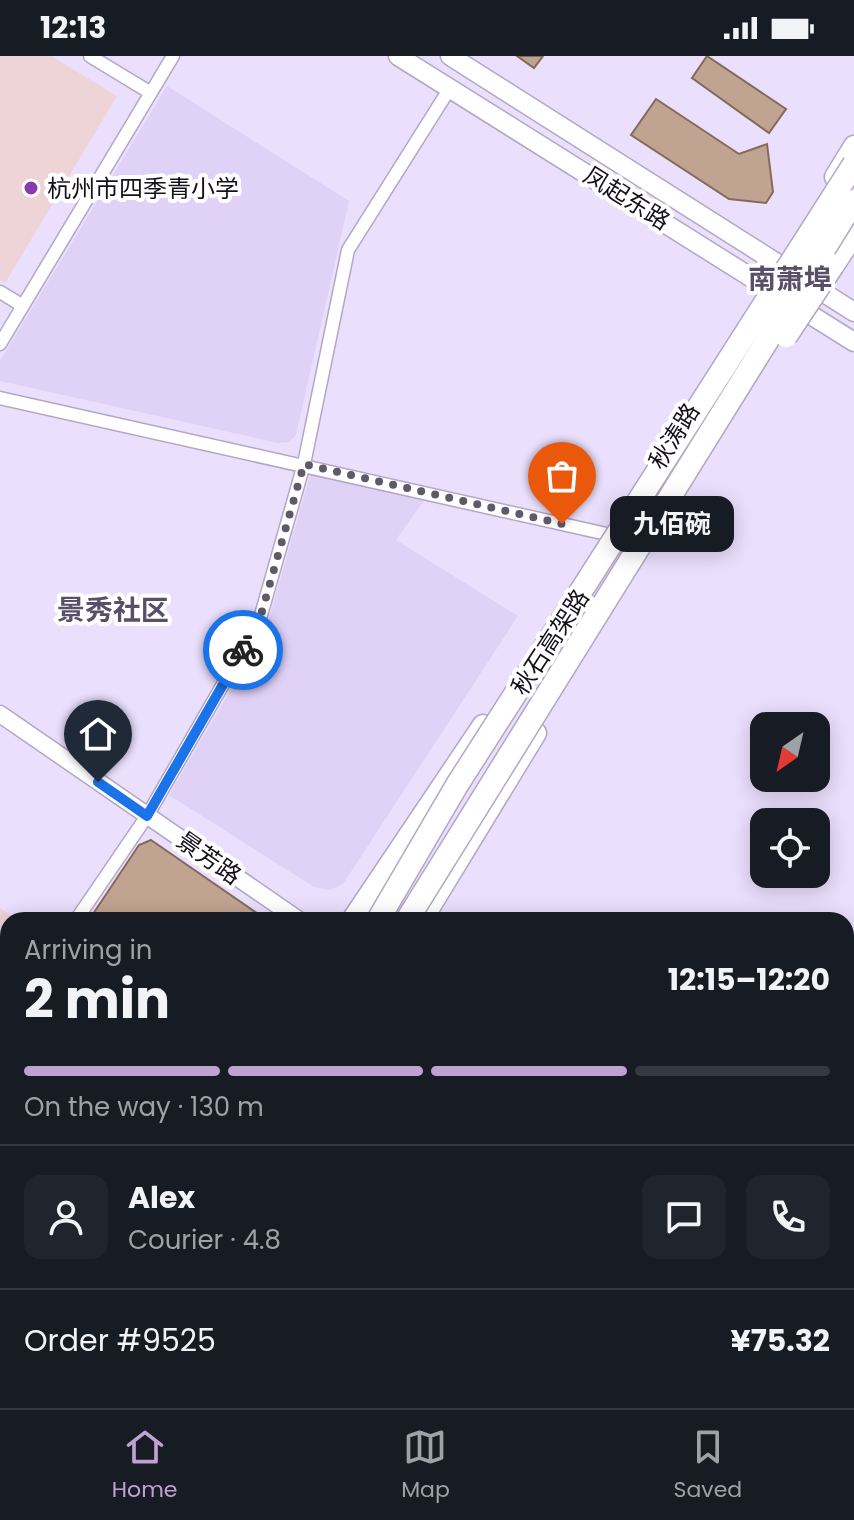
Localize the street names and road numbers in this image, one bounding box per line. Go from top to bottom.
street label: 凤起东路 [578,159,676,237]
street label: 秋涛路 [641,397,707,475]
street label: 秋石高架路 [503,583,597,701]
street label: 景芳路 [170,824,248,892]

